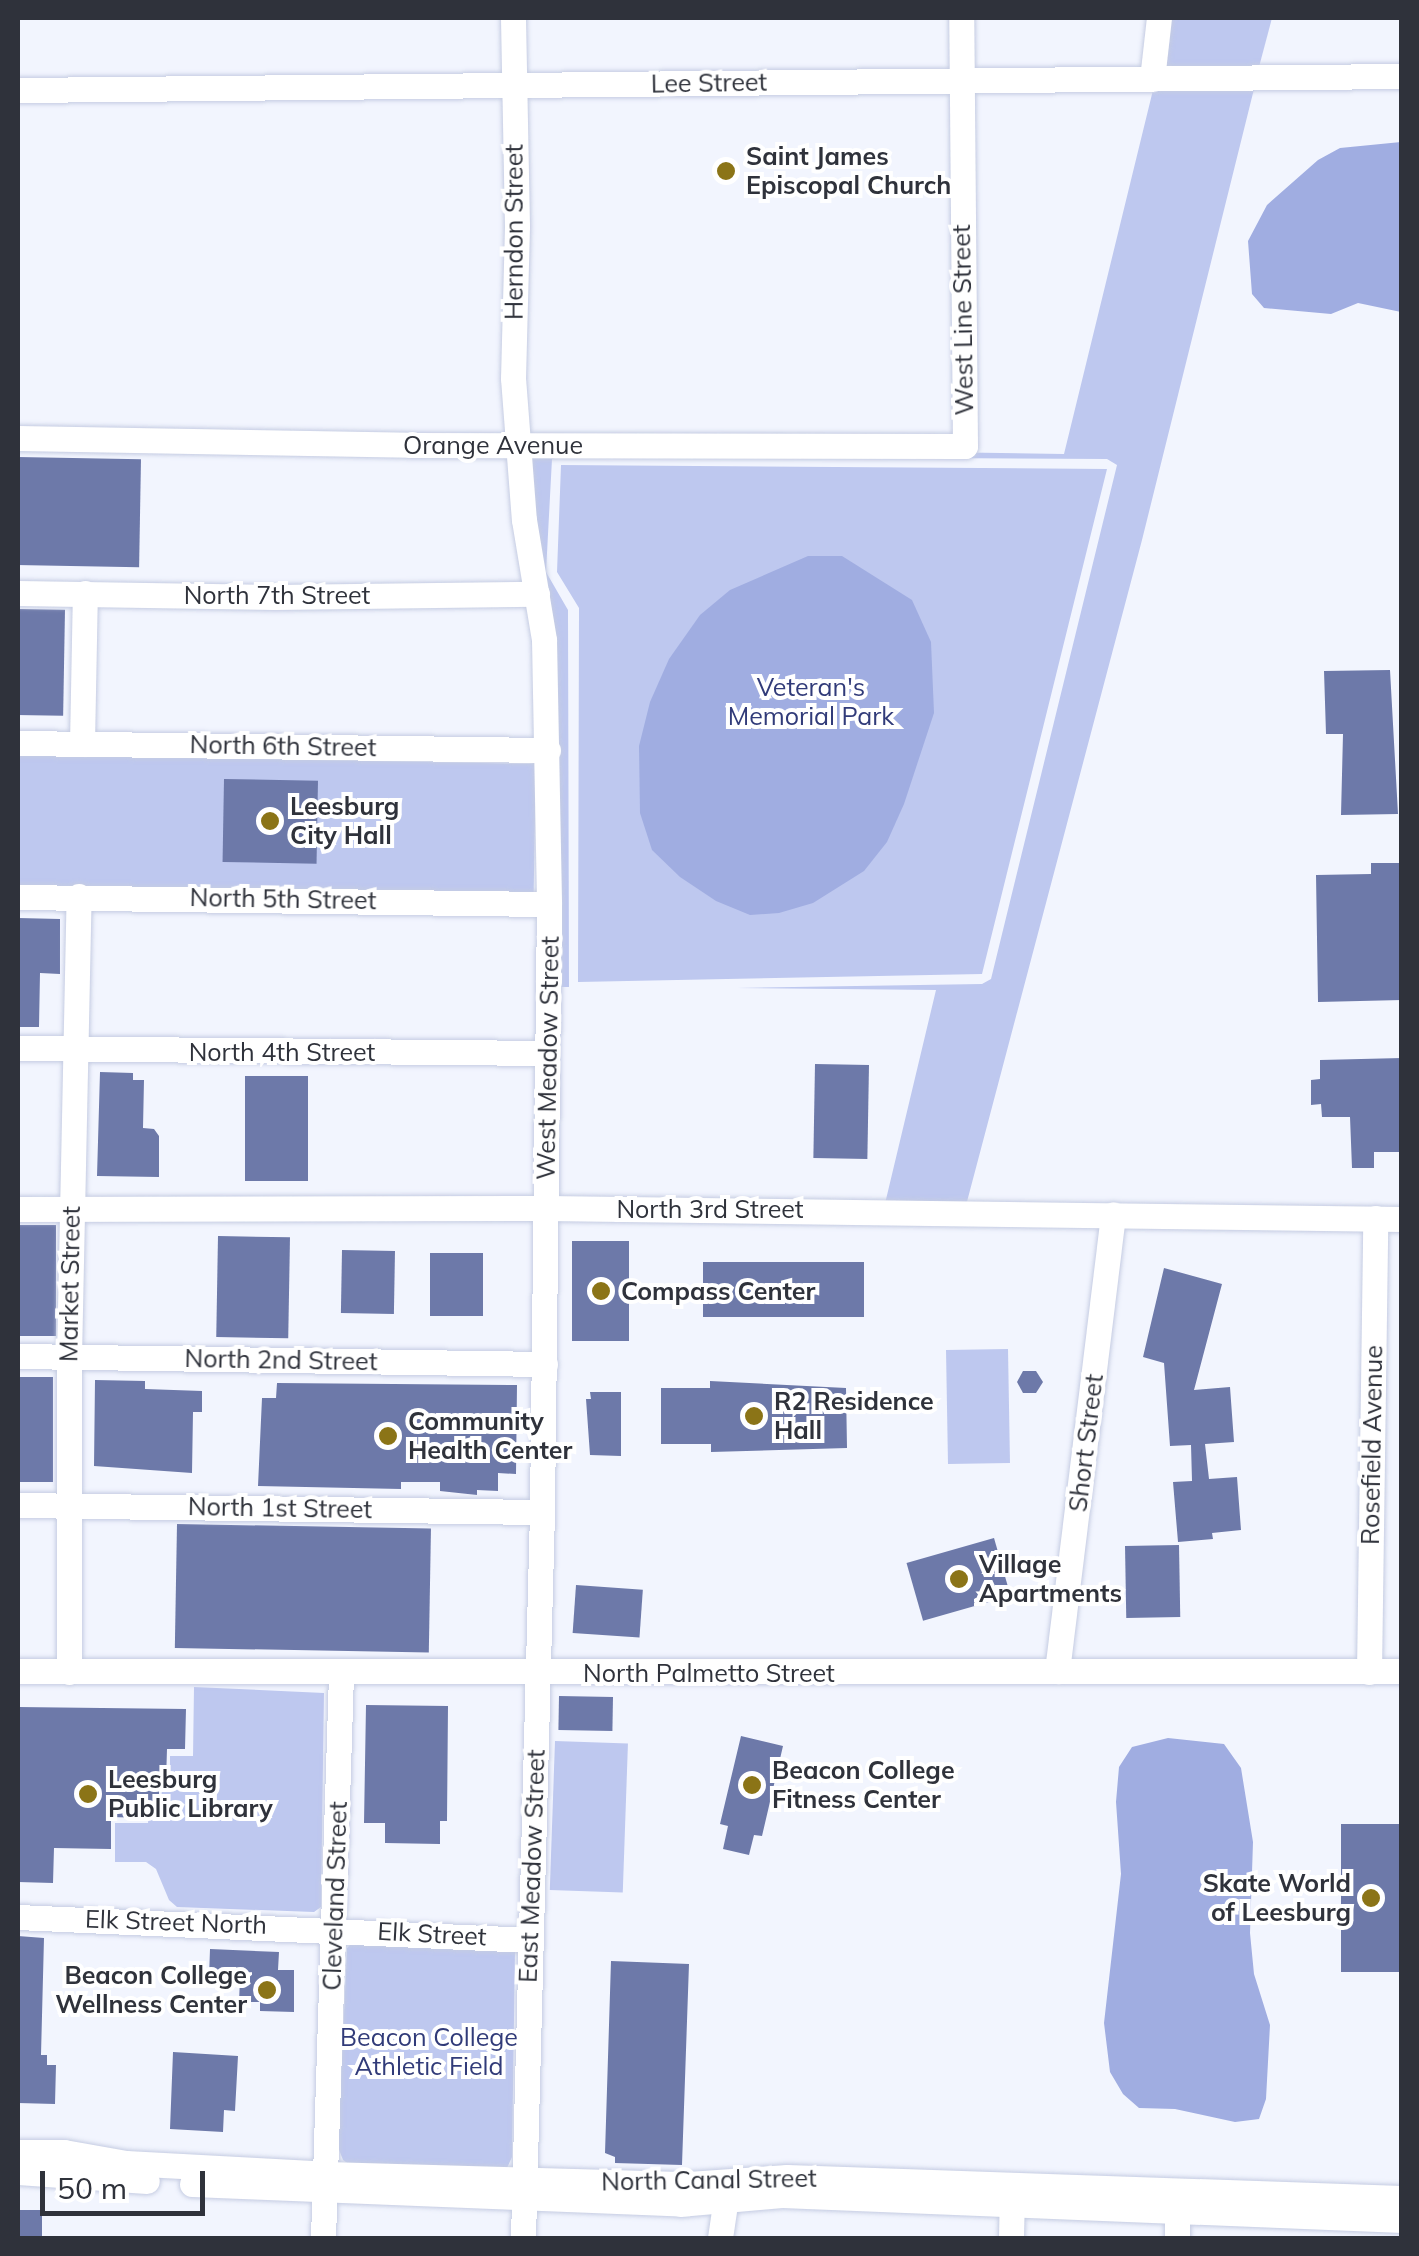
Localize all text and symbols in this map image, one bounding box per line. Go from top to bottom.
street label: Lee Street [651,67,767,99]
place label: Saint James Episcopal Church [746,142,951,201]
street label: Herndon Street [499,144,529,320]
marker: Saint James Episcopal Church [715,160,737,182]
street label: West Line Street [946,224,980,416]
street label: Orange Avenue [403,430,583,460]
street label: North 7th Street [184,580,370,610]
park label: Veteran's Memorial Park [728,673,894,732]
street label: North 6th Street [189,729,377,763]
place label: Leesburg City Hall [290,792,399,851]
marker: Leesburg City Hall [259,810,281,832]
street label: North 5th Street [189,882,377,916]
street label: West Meadow Street [531,936,565,1180]
street label: North 4th Street [189,1037,375,1067]
street label: North 3rd Street [616,1194,804,1224]
street label: Market Street [54,1206,86,1362]
place label: Compass Center [621,1276,815,1306]
marker: Compass Center [590,1280,612,1302]
street label: North 2nd Street [184,1343,378,1377]
street label: Rosefield Avenue [1355,1345,1389,1545]
street label: Short Street [1063,1372,1109,1514]
place label: R2 Residence Hall [774,1387,934,1446]
marker: R2 Residence Hall [743,1405,765,1427]
place label: Community Health Center [408,1407,572,1466]
marker: Community Health Center [377,1425,399,1447]
street label: North 1st Street [188,1491,372,1525]
place label: Village Apartments [979,1550,1122,1609]
marker: Village Apartments [948,1568,970,1590]
street label: North Palmetto Street [583,1658,835,1688]
street label: East Meadow Street [513,1749,551,1983]
place label: Beacon College Fitness Center [772,1756,955,1815]
place label: Leesburg Public Library [108,1765,273,1824]
marker: Beacon College Fitness Center [741,1774,763,1796]
marker: Leesburg Public Library [77,1783,99,1805]
street label: Cleveland Street [317,1801,353,1991]
place label: Skate World of Leesburg [1203,1869,1351,1928]
marker: Skate World of Leesburg [1360,1887,1382,1909]
street label: Elk Street North [85,1904,267,1940]
street label: Elk Street [377,1916,487,1952]
place label: Beacon College Wellness Center [55,1961,247,2020]
marker: Beacon College Wellness Center [256,1979,278,2001]
park label: Beacon College Athletic Field [340,2023,518,2082]
scale bar [45,2151,210,2213]
street label: North Canal Street [601,2163,817,2197]
text: 50 m [57,2169,127,2207]

